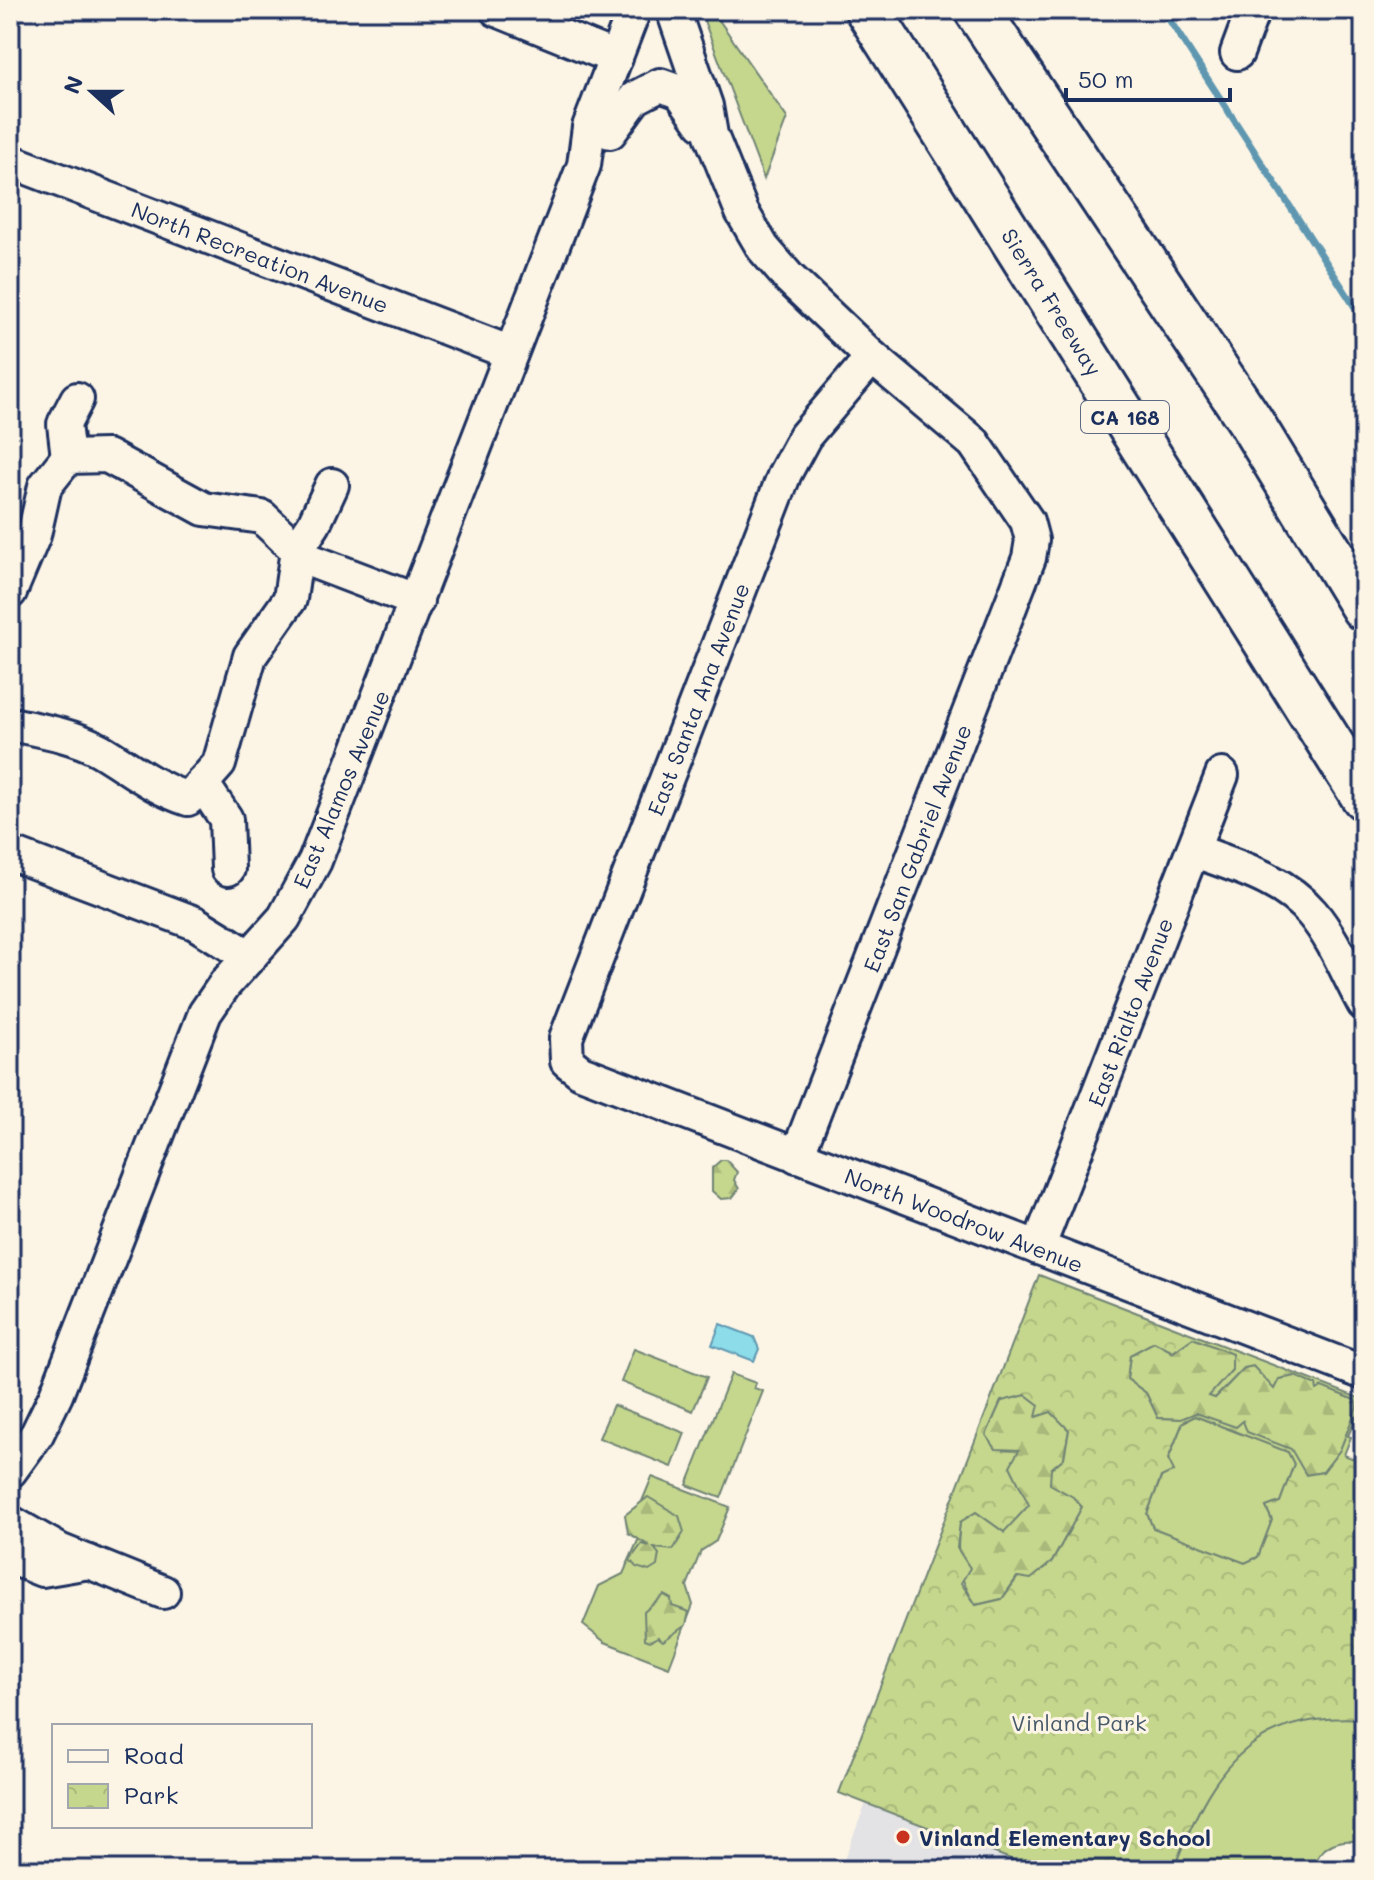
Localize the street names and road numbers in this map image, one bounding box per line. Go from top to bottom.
street label: North Recreation Avenue [127,194,393,320]
street label: Sierra Freeway [995,223,1109,381]
road number: CA 168 [1081,401,1169,433]
street label: East Santa Ana Avenue [640,579,756,819]
street label: East Alamos Avenue [286,685,396,893]
street label: East San Gabriel Avenue [856,720,978,976]
street label: East Rialto Avenue [1081,914,1179,1110]
street label: North Woodrow Avenue [841,1161,1087,1279]

